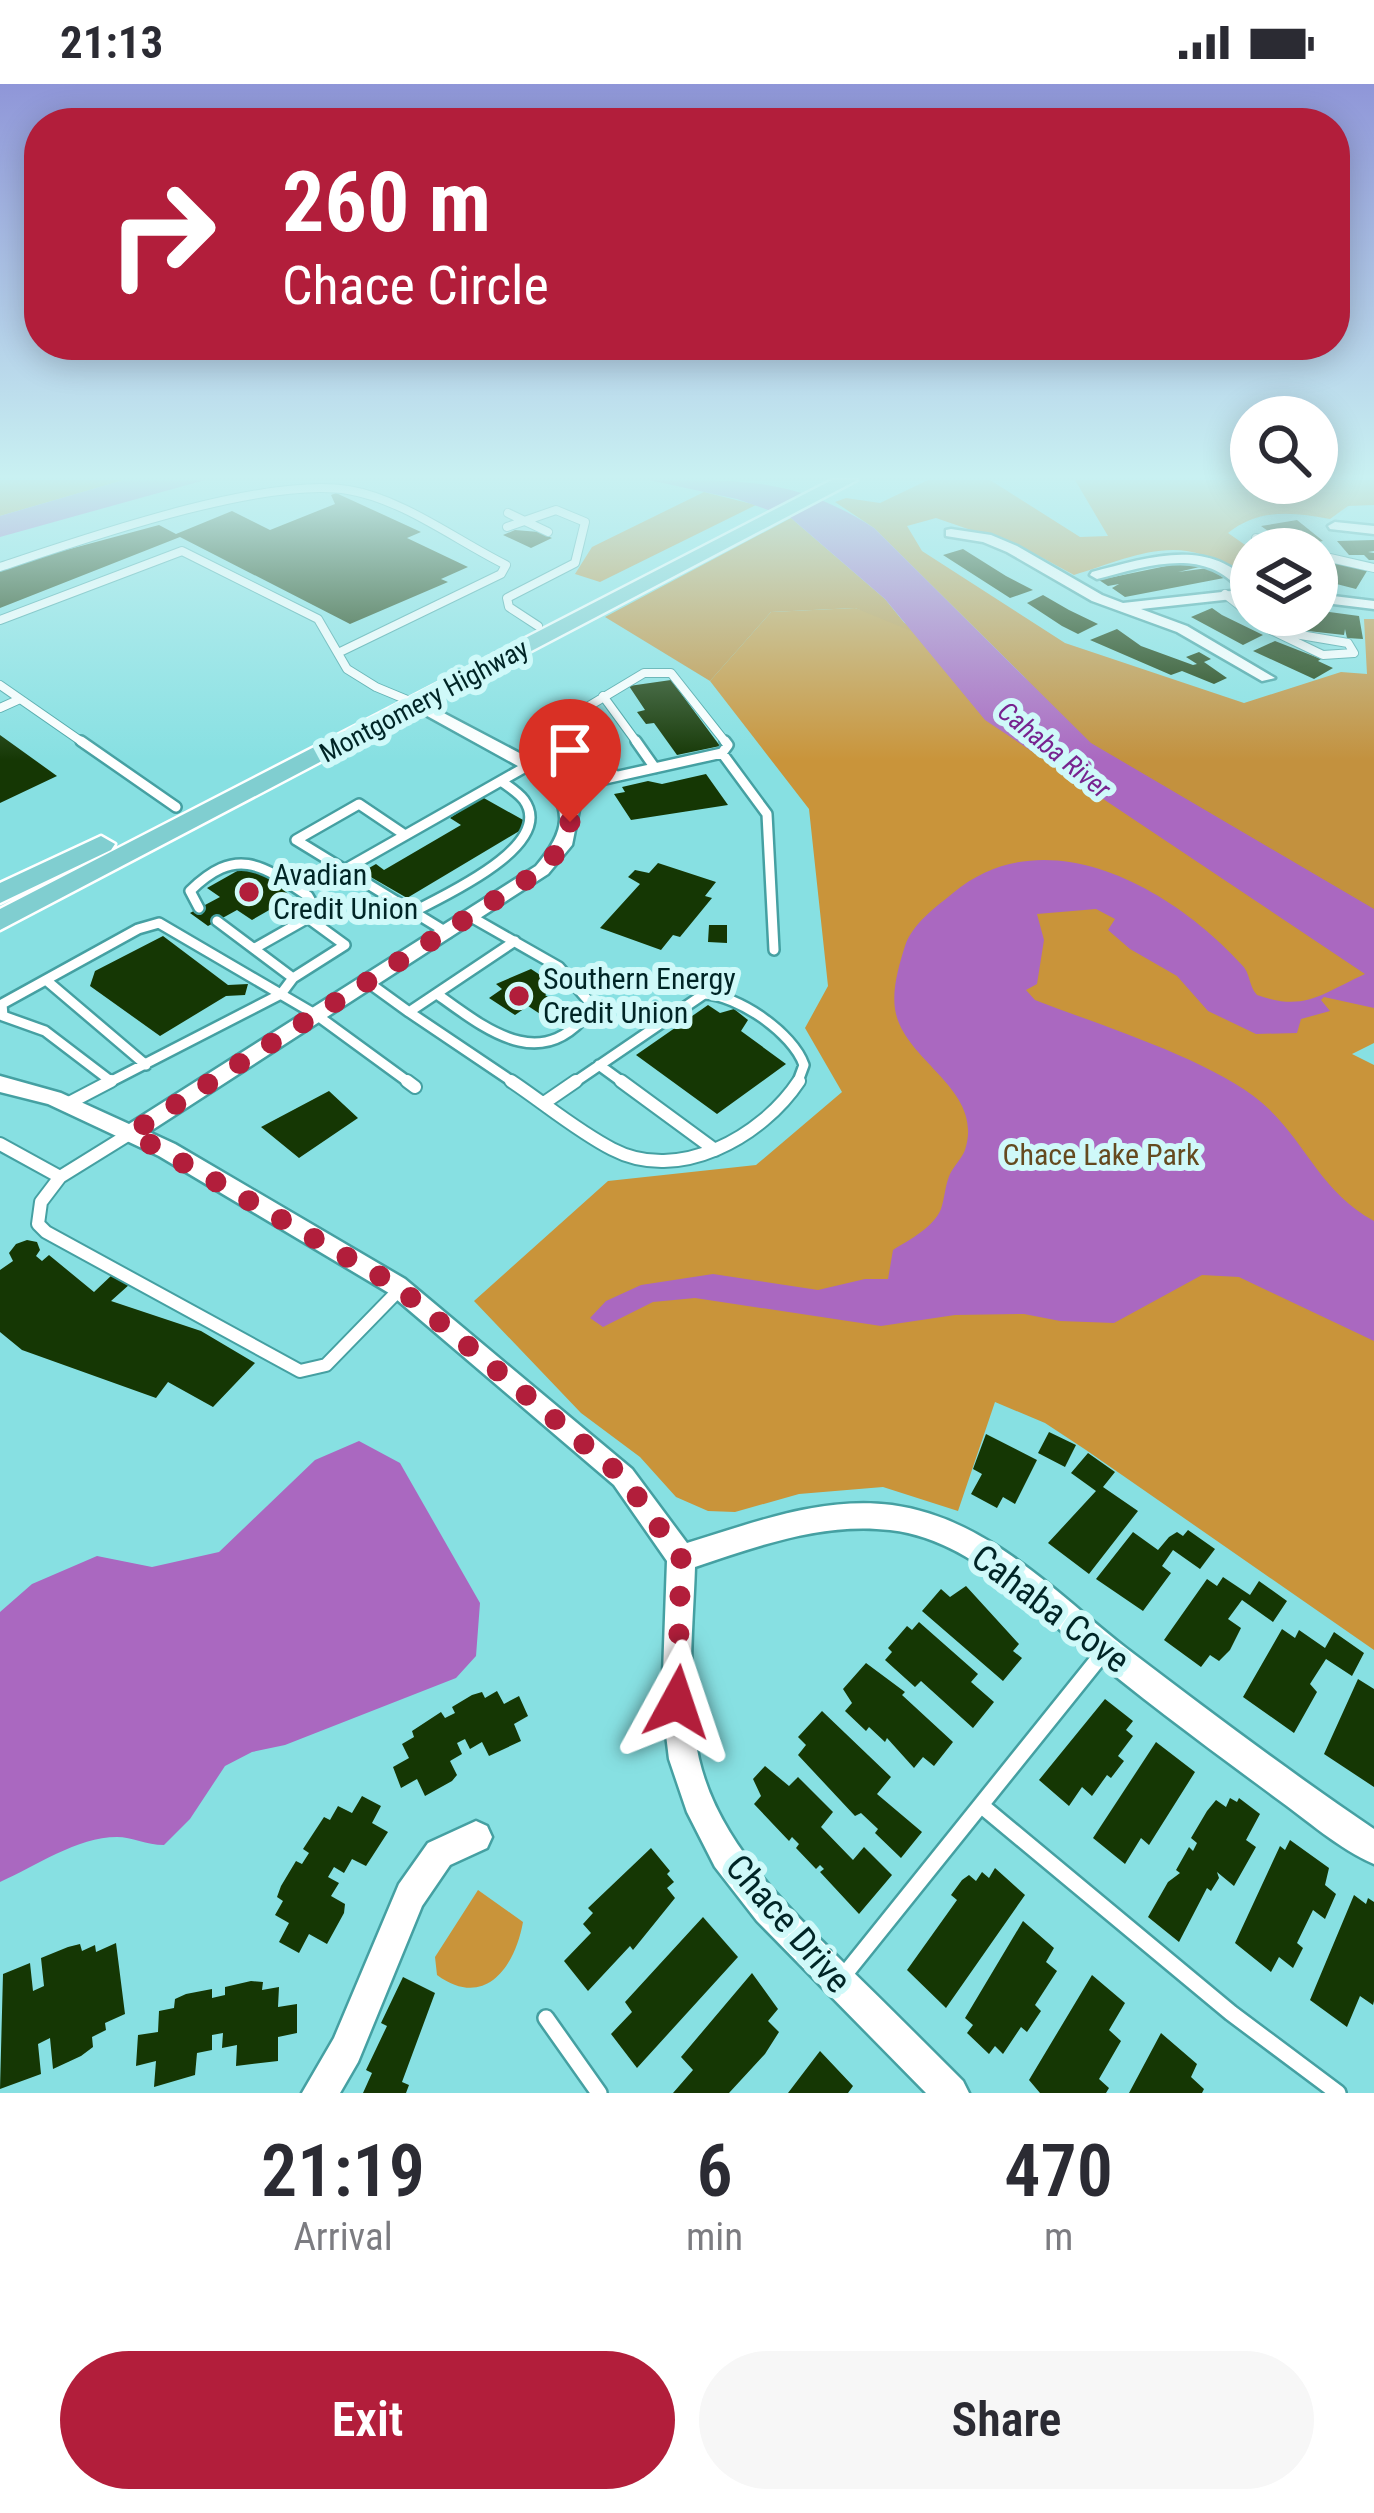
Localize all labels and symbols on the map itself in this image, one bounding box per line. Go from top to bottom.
street label: Montgomery Highway [314,633,534,769]
water label: Cahaba River [991,695,1117,806]
pin [519,699,621,822]
place label: Avadian Credit Union [273,857,418,926]
marker: Avadian Credit Union [236,879,262,905]
place label: Southern Energy Credit Union [543,961,736,1030]
marker: Southern Energy Credit Union [506,983,532,1009]
park label: Chace Lake Park [1003,1137,1200,1172]
street label: Cahaba Cove [964,1536,1137,1681]
position arrow [614,1639,740,1765]
street label: Chace Drive [717,1846,859,2001]

